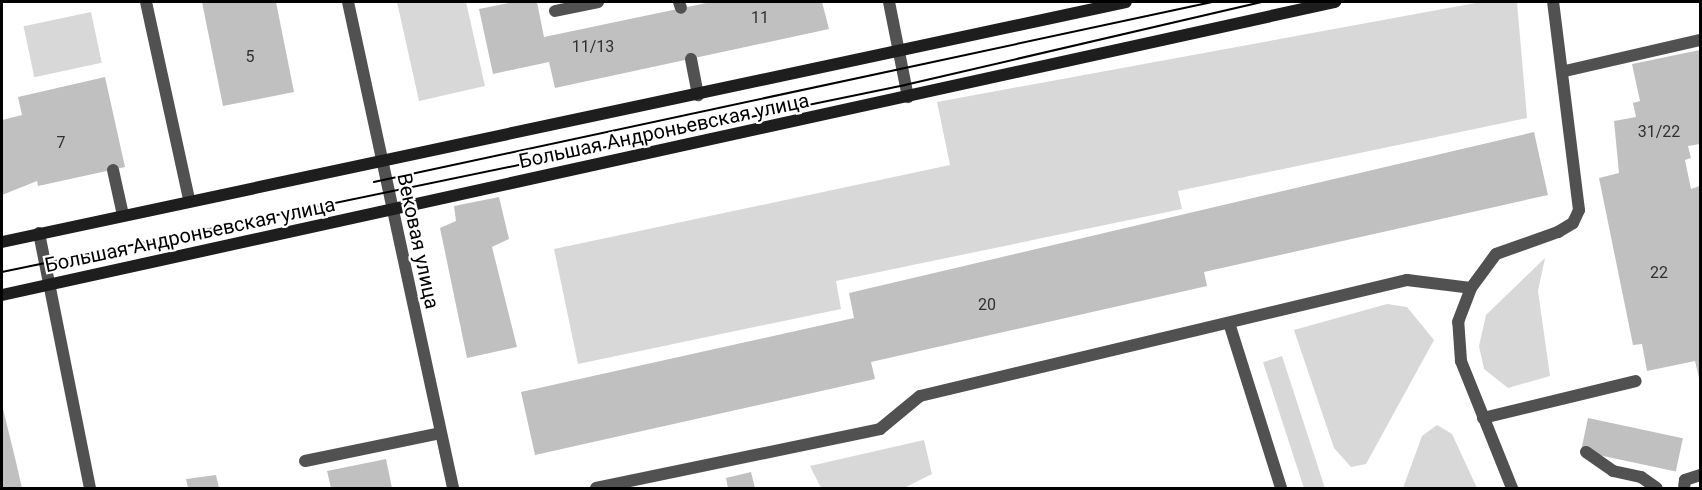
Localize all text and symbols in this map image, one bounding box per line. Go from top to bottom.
house number: 11 [751,8,769,28]
house number: 11/13 [572,37,614,57]
house number: 5 [246,47,254,67]
street label: Большая Андроньевская улица [517,88,811,174]
house number: 31/22 [1638,122,1680,142]
house number: 7 [57,133,65,153]
street label: Вековая улица [392,171,444,311]
street label: Большая Андроньевская улица [43,192,337,278]
house number: 22 [1650,263,1668,283]
house number: 20 [978,295,996,315]

